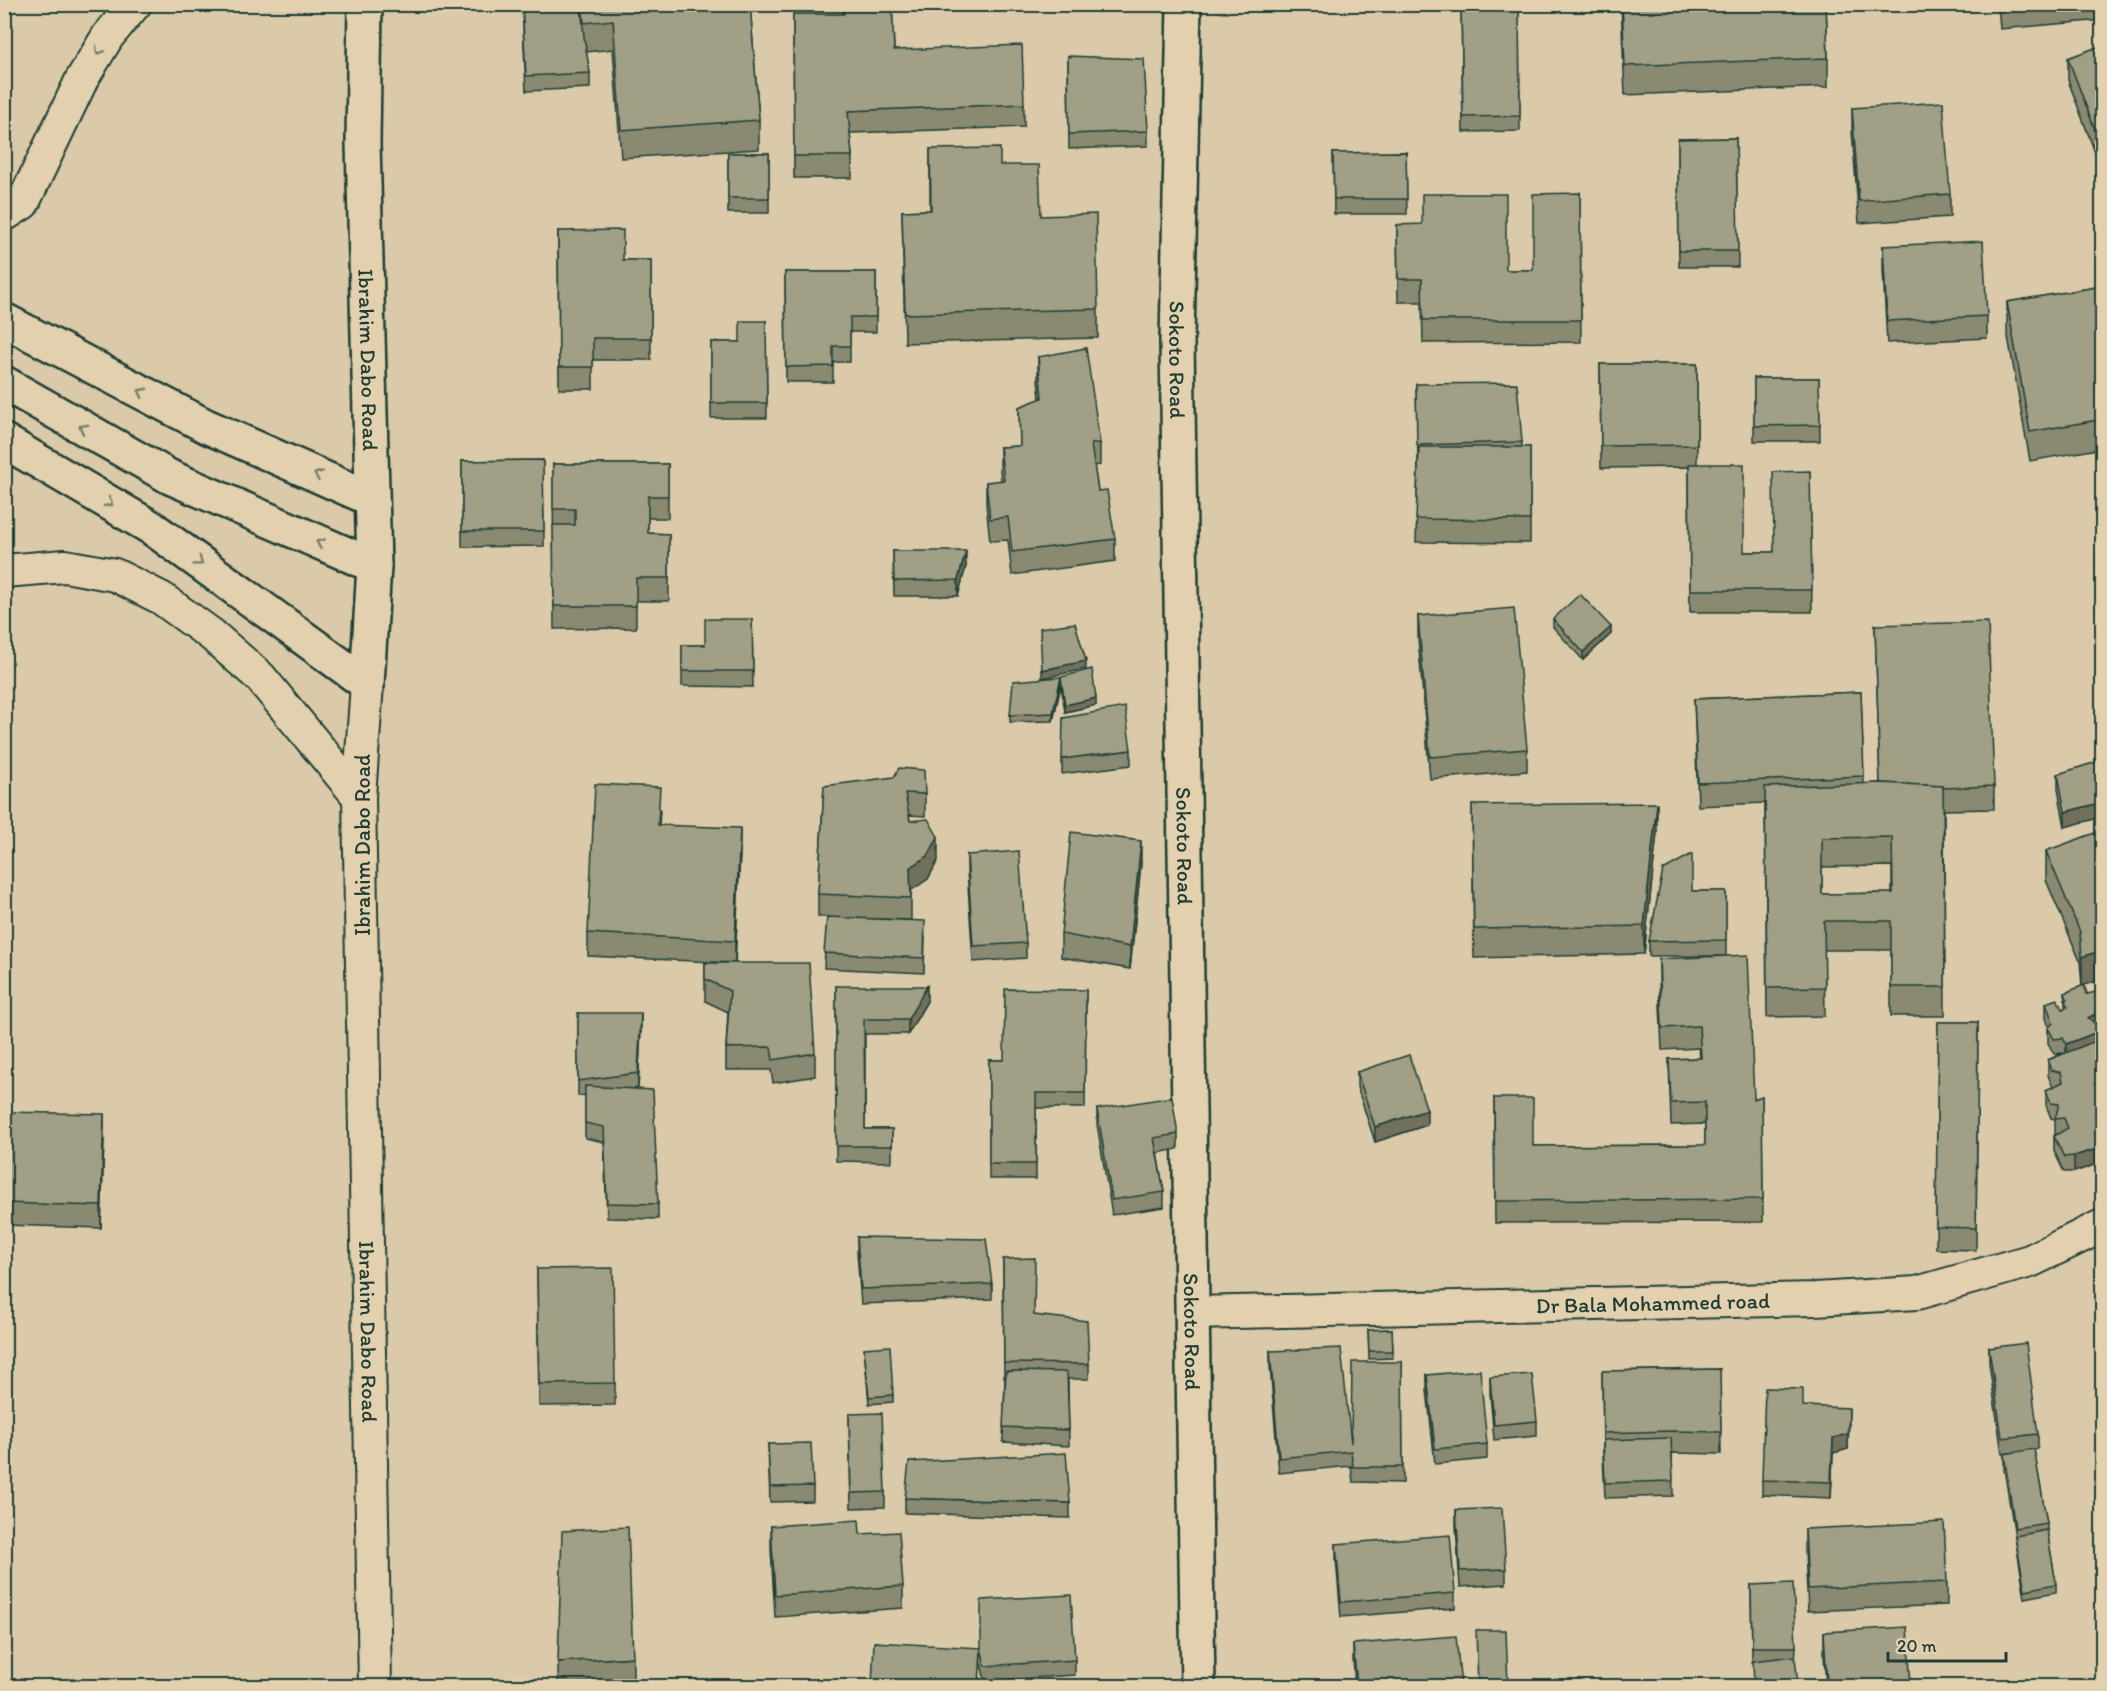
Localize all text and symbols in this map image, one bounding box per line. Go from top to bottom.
one-way arrow [95,45,106,55]
street label: Ibrahim Dabo Road [353,269,385,451]
street label: Sokoto Road [1163,301,1192,419]
one-way arrow [137,388,148,399]
one-way arrow [79,424,89,435]
one-way arrow [313,471,324,483]
one-way arrow [103,495,113,507]
one-way arrow [316,538,327,550]
one-way arrow [193,555,204,566]
street label: Ibrahim Dabo Road [349,754,376,936]
street label: Sokoto Road [1170,787,1199,905]
street label: Ibrahim Dabo Road [353,1240,384,1423]
street label: Sokoto Road [1178,1273,1207,1391]
street label: Dr Bala Mohammed road [1536,1287,1770,1319]
scale bar [1888,1625,2006,1663]
text: 20 m [1897,1635,1937,1657]

